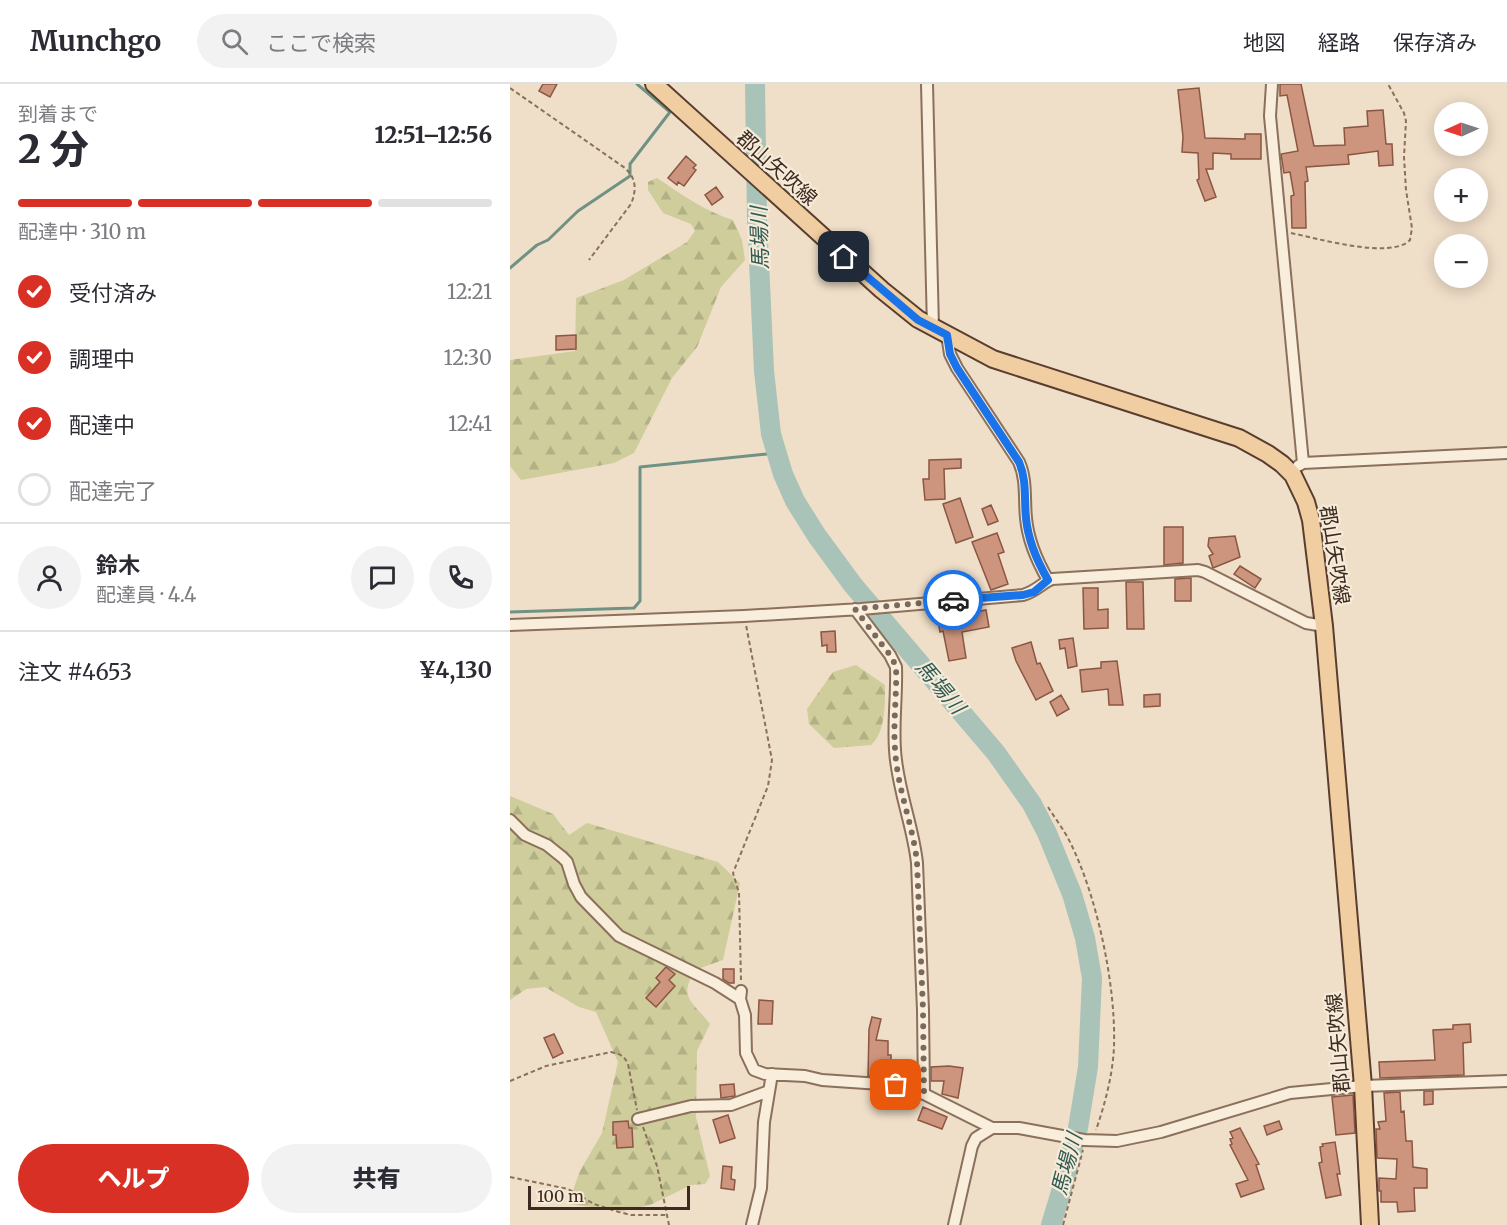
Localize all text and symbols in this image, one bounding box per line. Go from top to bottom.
search box [197,14,617,68]
text: Munchgo [30,23,161,59]
icon: search [218,25,251,58]
text: ここで検索 [266,29,376,57]
text: 地図 [1243,29,1285,56]
text: 経路 [1318,29,1360,56]
text: 保存済み [1393,29,1477,56]
text: 到着まで [18,101,98,126]
north arrow [1434,102,1488,156]
map controls [1434,102,1488,288]
text: 12:51–12:56 [374,121,492,149]
text: 2 分 [18,125,89,174]
street label: 郡山矢吹線 [732,125,823,210]
button: + [1434,168,1488,222]
water label: 馬場川 [745,204,774,270]
text: 配達中 · 310 m [18,219,146,244]
pin [818,231,869,282]
button: − [1434,234,1488,288]
icon: home [827,240,860,273]
icon: check [18,275,51,308]
text: 受付済み [69,279,157,307]
text: 12:21 [447,279,492,304]
icon: check [18,341,51,374]
text: 調理中 [69,345,135,373]
text: 12:30 [443,345,492,370]
icon: check [18,407,51,440]
text: 配達中 [69,411,135,439]
text: 12:41 [448,411,492,436]
text: 配達完了 [69,477,157,505]
street label: 郡山矢吹線 [1315,504,1356,606]
button: person [18,546,81,609]
button: chat [351,546,414,609]
button: phone [429,546,492,609]
text: 鈴木 [96,551,140,579]
courier [923,570,983,630]
text: 配達員 · 4.4 [96,582,196,607]
icon: car [937,584,970,617]
water label: 馬場川 [910,654,972,721]
text: ¥4,130 [419,656,492,684]
text: 注文 #4653 [18,658,132,686]
street label: 郡山矢吹線 [1321,992,1354,1094]
pin [870,1059,921,1110]
icon: bag [879,1068,912,1101]
water label: 馬場川 [1045,1128,1088,1198]
button: ヘルプ [18,1144,249,1213]
button: 共有 [261,1144,492,1213]
scale bar [528,1183,690,1210]
text: 100 m [537,1186,584,1206]

